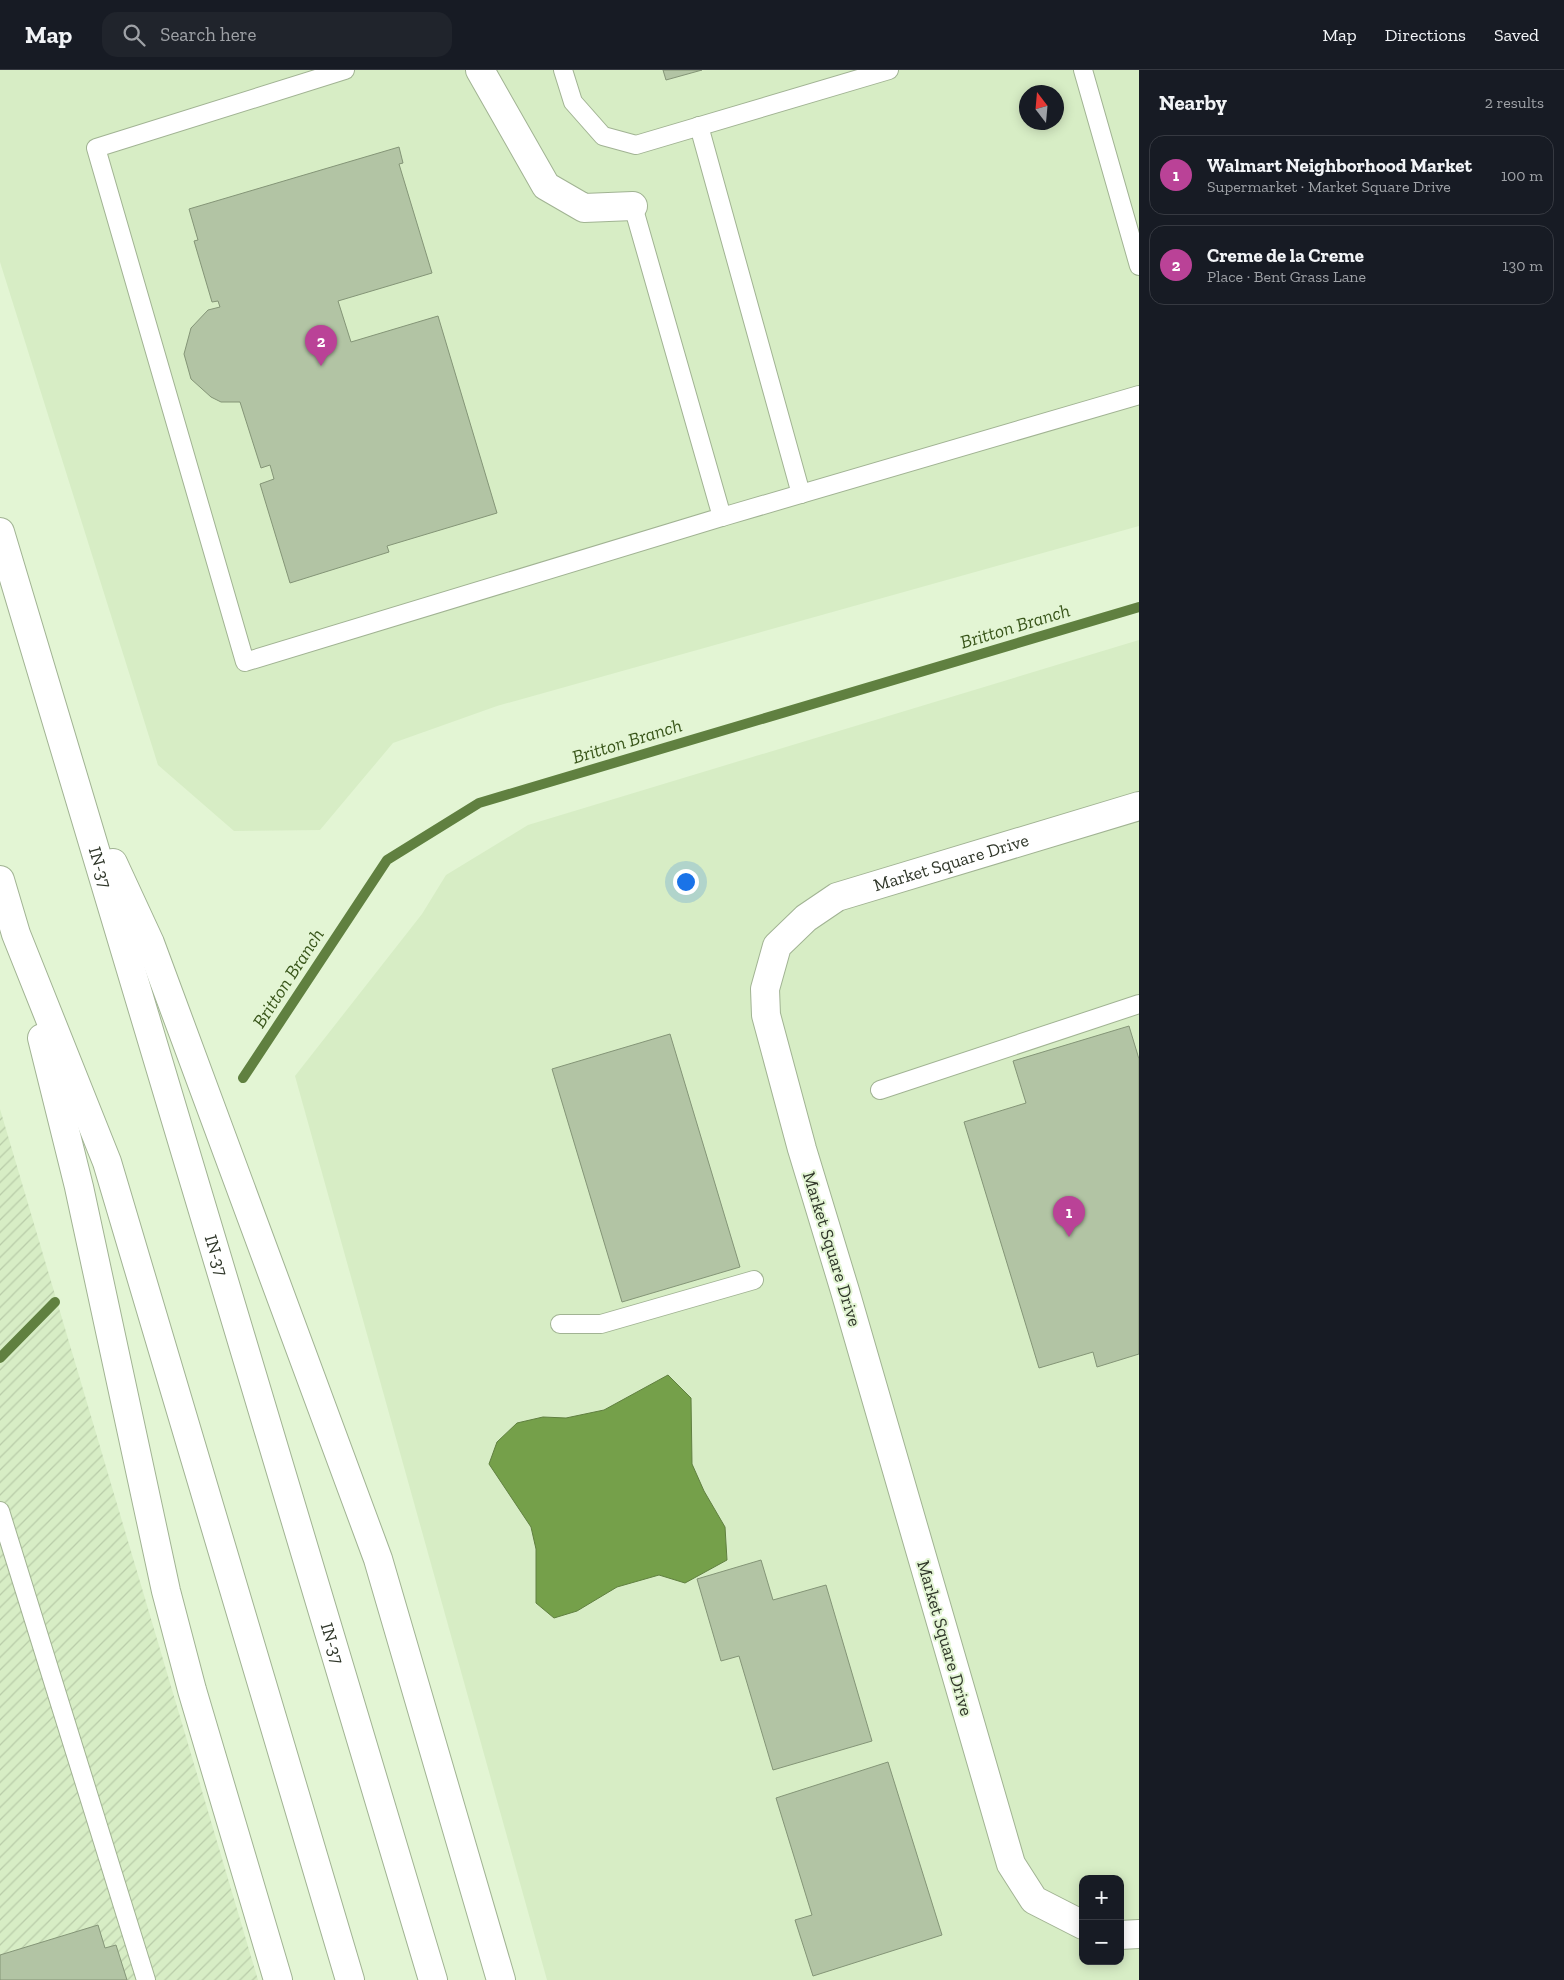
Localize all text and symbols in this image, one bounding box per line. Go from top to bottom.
search box [102,12,452,57]
text: Map [25,20,72,49]
icon: search [120,21,148,49]
text: Search here [160,23,257,46]
text: Map [1322,24,1357,46]
text: Directions [1385,24,1466,46]
text: Saved [1494,24,1539,46]
north arrow [1019,85,1064,130]
text: Nearby [1159,90,1227,115]
text: 2 results [1485,93,1544,112]
text: Walmart Neighborhood Market [1207,154,1472,177]
text: 1 [1173,166,1179,185]
text: 100 m [1501,166,1543,185]
text: Supermarket · Market Square Drive [1207,177,1451,196]
text: Creme de la Creme [1207,244,1364,267]
text: 2 [1172,256,1180,275]
text: 130 m [1502,256,1543,275]
text: Place · Bent Grass Lane [1207,267,1366,286]
pin: 2 [305,325,337,366]
water label: Britton Branch [957,598,1073,654]
water label: Britton Branch [569,713,685,769]
street label: Market Square Drive [871,829,1031,896]
street label: IN-37 [84,844,117,891]
your location [673,869,699,895]
water label: Britton Branch [247,924,329,1032]
street label: Market Square Drive [798,1169,866,1329]
pin: 1 [1053,1196,1085,1237]
street label: IN-37 [200,1232,233,1279]
street label: Market Square Drive [912,1558,978,1718]
street label: IN-37 [316,1620,349,1667]
map controls [1079,1875,1124,1965]
button: + [1079,1875,1124,1920]
button: − [1079,1920,1124,1965]

